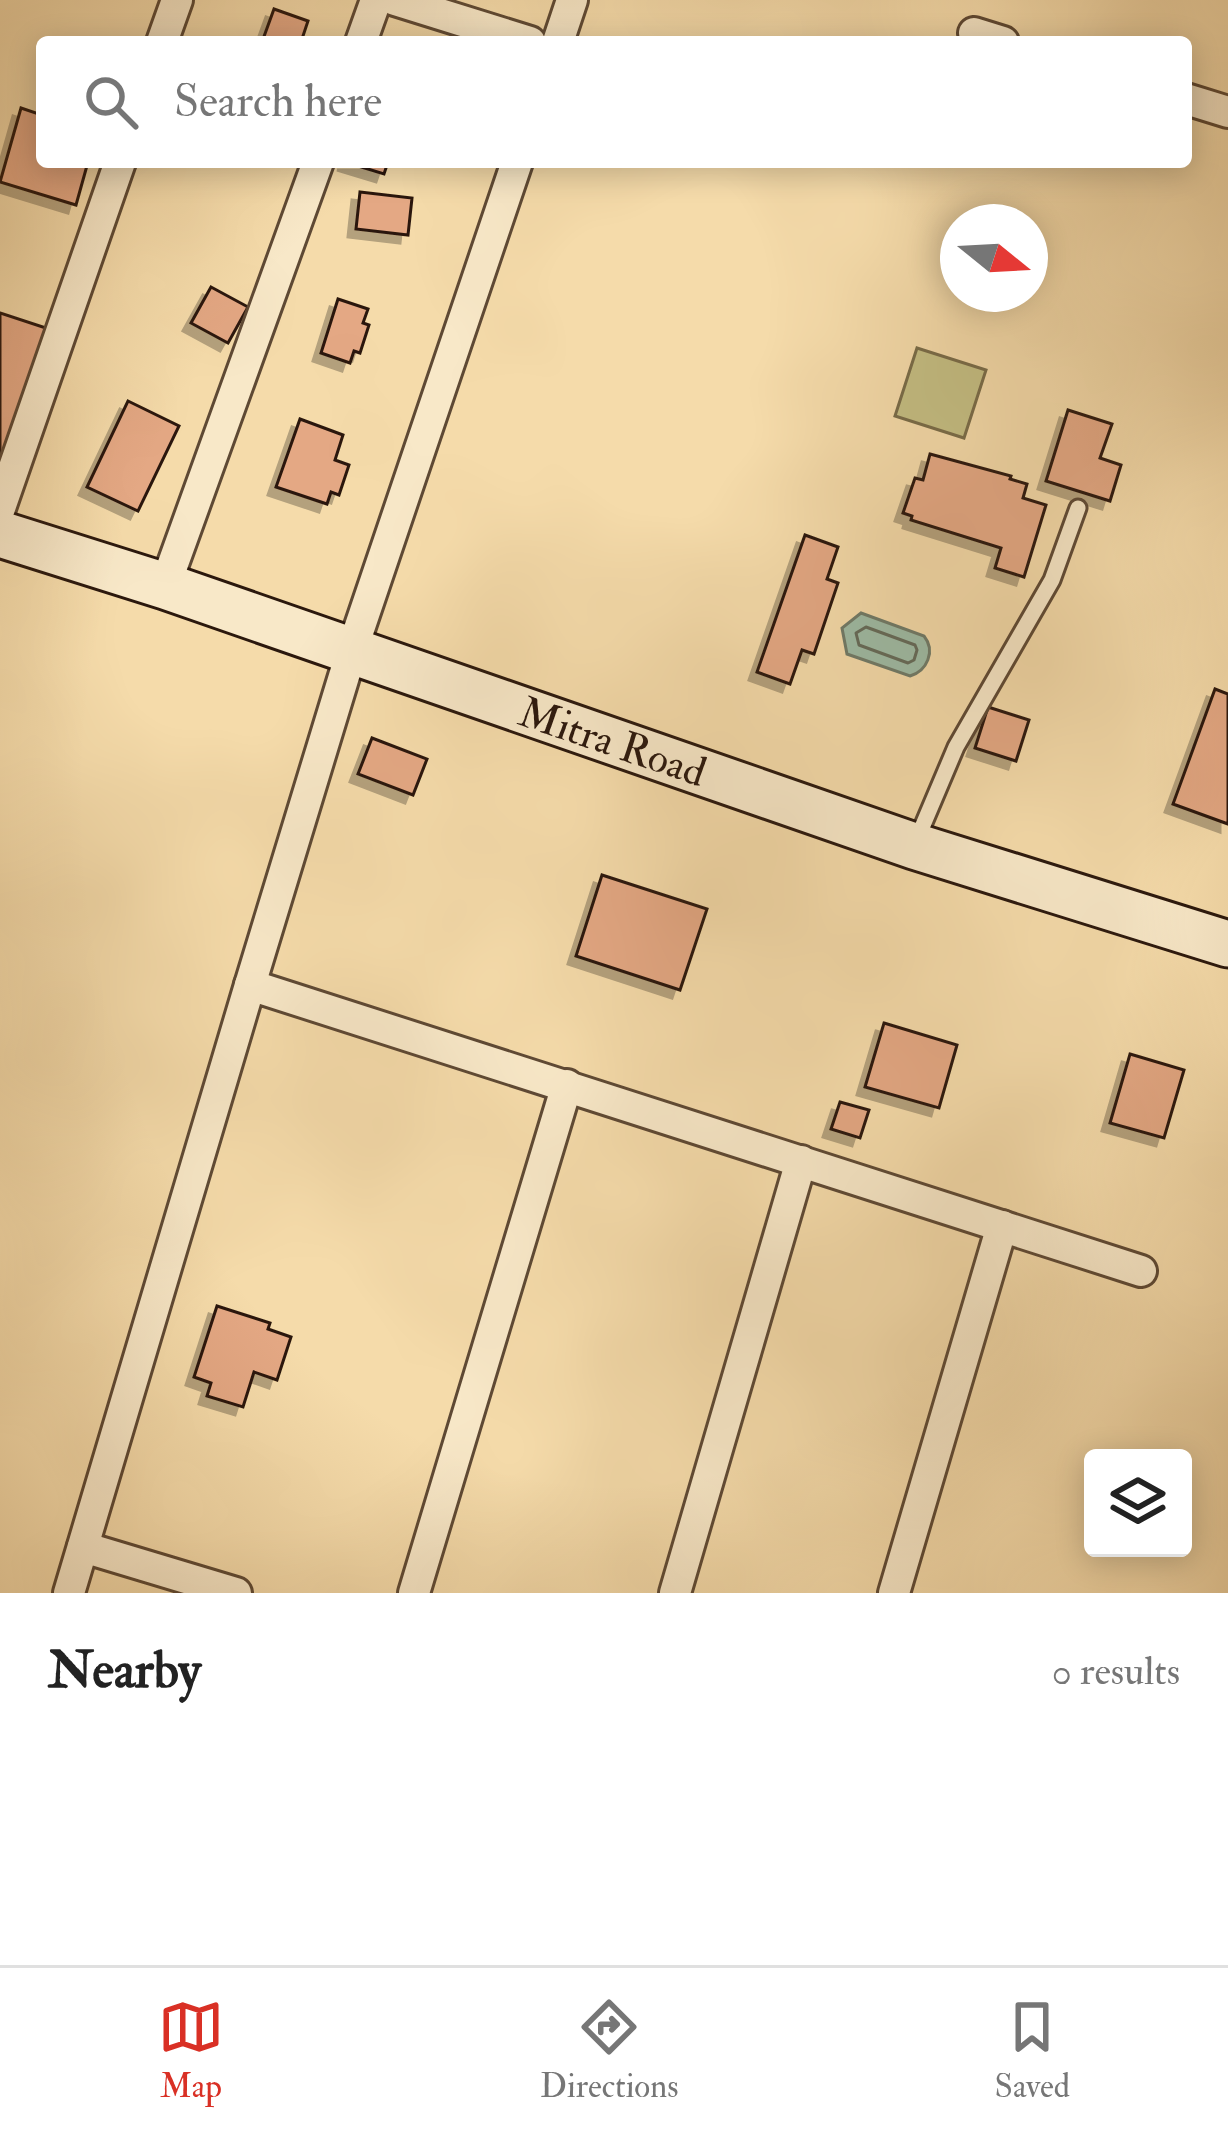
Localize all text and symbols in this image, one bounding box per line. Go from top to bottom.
search box [36,36,1192,168]
icon: search [78,69,144,135]
text: Search here [174,74,382,130]
north arrow [940,204,1048,312]
street label: Mitra Road [512,687,713,799]
map controls [1084,1449,1192,1557]
button: layers [1084,1449,1192,1557]
text: Nearby [48,1639,201,1703]
text: 0 results [1052,1647,1180,1696]
tab: Map [158,1994,224,2107]
tab: Directions [540,1994,679,2107]
tab: Saved [995,1994,1070,2107]

